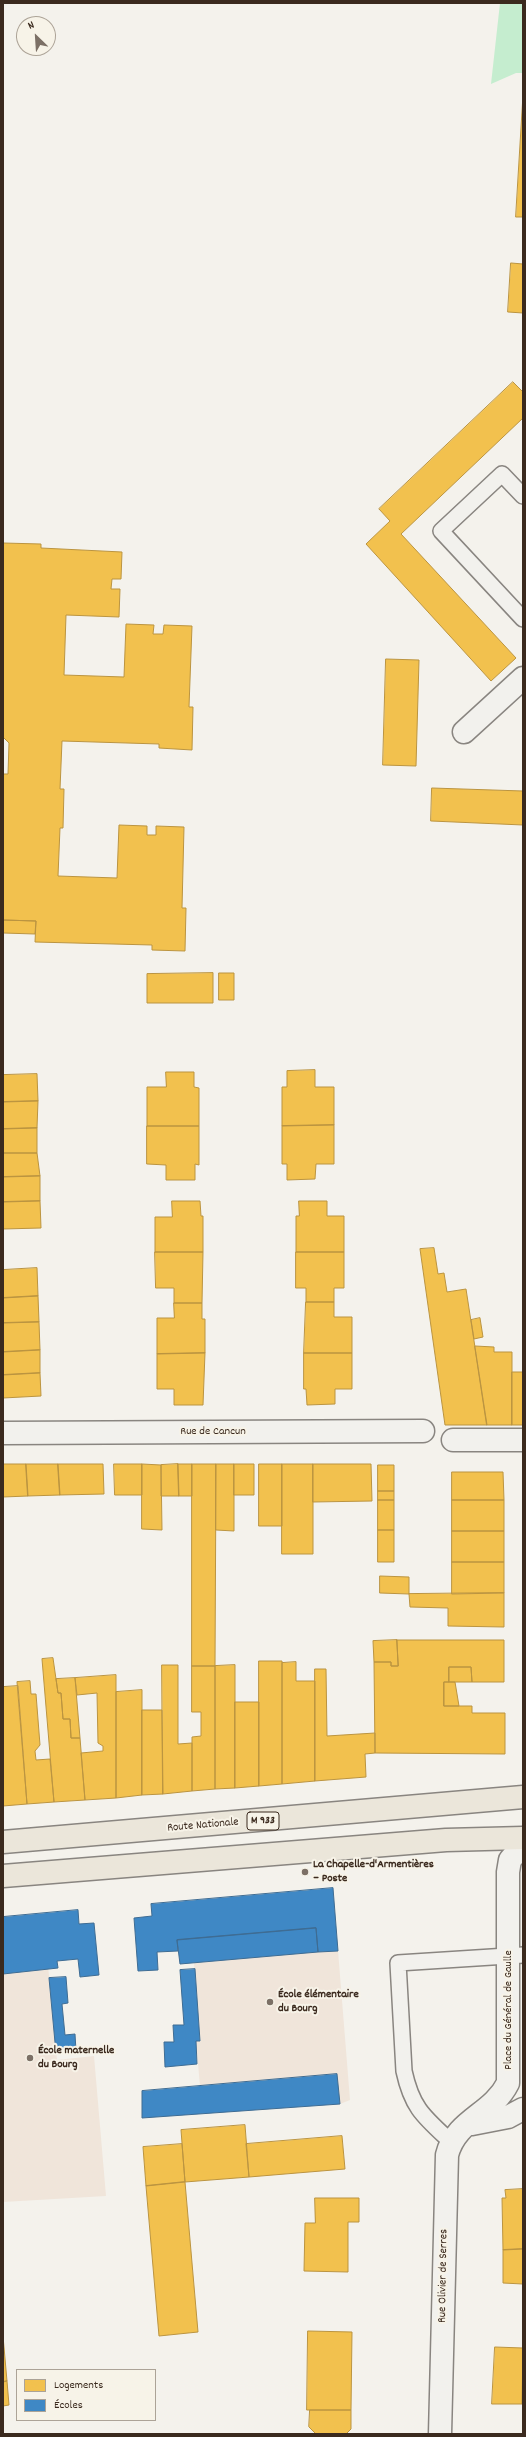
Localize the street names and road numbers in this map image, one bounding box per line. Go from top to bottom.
street label: Rue de Cancun [180,1425,246,1439]
road number: M 933 [247,1812,279,1830]
street label: Route Nationale [167,1816,239,1836]
street label: Place du Général de Gaulle [502,1950,516,2070]
street label: Rue Olivier de Serres [436,2229,452,2323]

